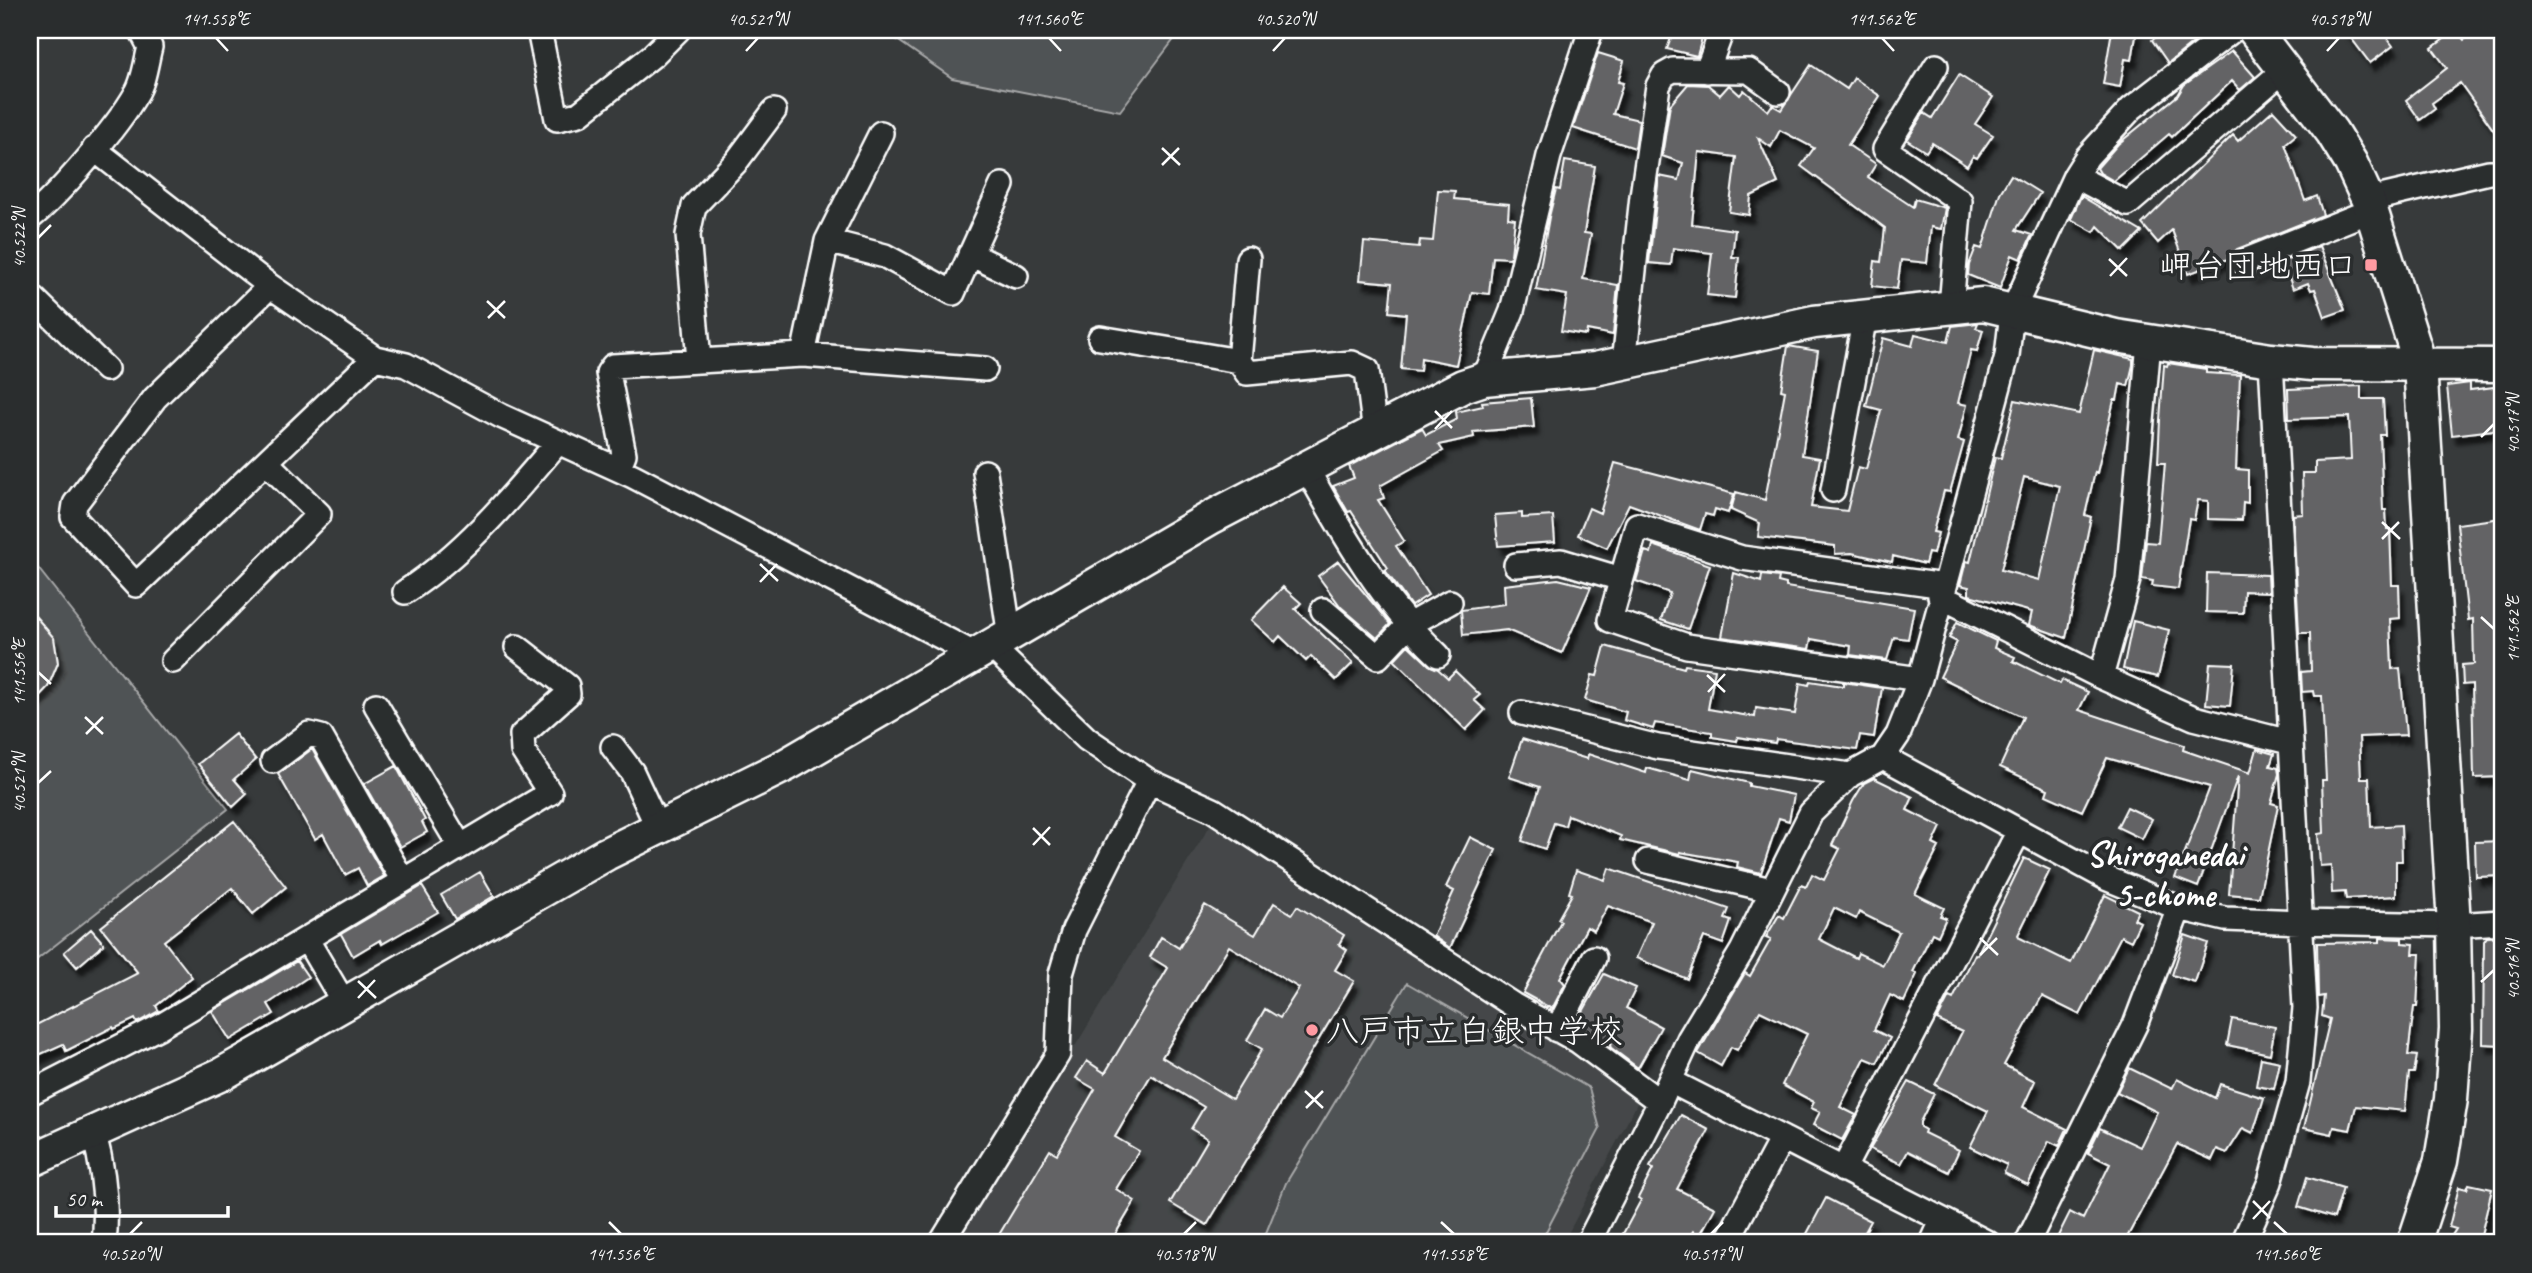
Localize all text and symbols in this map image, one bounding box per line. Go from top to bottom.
text: 141.558°E [183,8,252,30]
text: 40.521°N [728,8,791,30]
text: 141.560°E [1016,8,1085,30]
text: 40.520°N [1255,8,1318,30]
text: 141.562°E [1849,8,1918,30]
text: 40.518°N [2309,8,2372,30]
text: 40.522°N [8,205,30,268]
place label: 岬台団地西口 [2159,245,2357,287]
marker: 岬台団地西口 [2363,257,2379,273]
text: 40.517°N [2502,391,2524,454]
text: 141.562°E [2502,593,2524,662]
text: 141.556°E [8,636,30,705]
text: 40.521°N [8,750,30,813]
district label: Shiroganedai 5-chome [2086,832,2249,917]
text: 40.516°N [2502,937,2524,1000]
place label: 八戸市立白銀中学校 [1326,1010,1623,1052]
marker: 八戸市立白銀中学校 [1304,1022,1320,1038]
scale bar [56,1175,228,1219]
text: 50 m [66,1186,104,1212]
text: 40.520°N [100,1243,163,1265]
text: 141.556°E [588,1243,657,1265]
text: 40.518°N [1154,1243,1217,1265]
text: 141.558°E [1421,1243,1490,1265]
text: 40.517°N [1681,1243,1744,1265]
text: 141.560°E [2254,1243,2323,1265]

